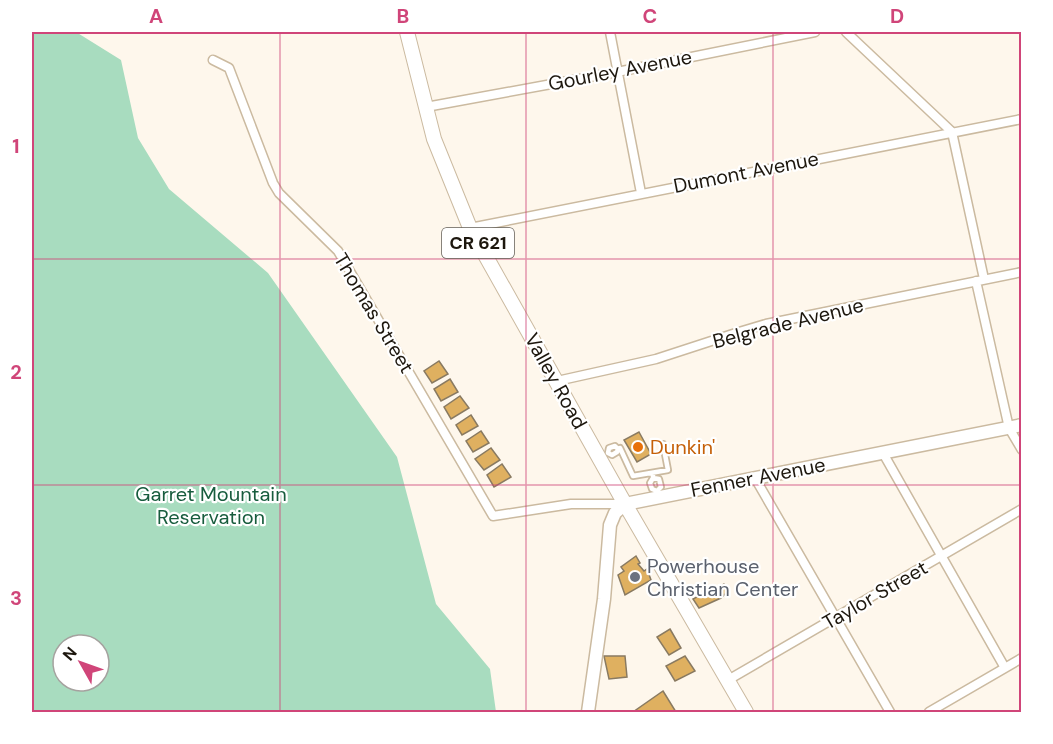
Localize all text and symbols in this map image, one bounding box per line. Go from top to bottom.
text: A [149,3,163,29]
text: B [397,3,409,29]
text: C [643,3,657,29]
text: D [890,3,904,29]
street label: Gourley Avenue [546,43,694,97]
text: 1 [12,133,20,159]
street label: Dumont Avenue [671,145,821,199]
road number: CR 621 [442,228,514,258]
street label: Thomas Street [328,248,420,378]
street label: Belgrade Avenue [710,292,866,354]
street label: Valley Road [519,328,593,434]
text: 2 [10,359,22,385]
place label: Dunkin' [650,434,715,460]
marker: Dunkin' [631,440,645,454]
street label: Fenner Avenue [688,451,828,503]
park label: Garret Mountain Reservation [135,481,287,530]
place label: Powerhouse Christian Center [647,553,798,602]
street label: Taylor Street [818,554,932,636]
marker: Powerhouse Christian Center [628,570,642,584]
text: 3 [10,585,22,611]
north arrow [51,633,111,693]
text: N [58,642,82,665]

